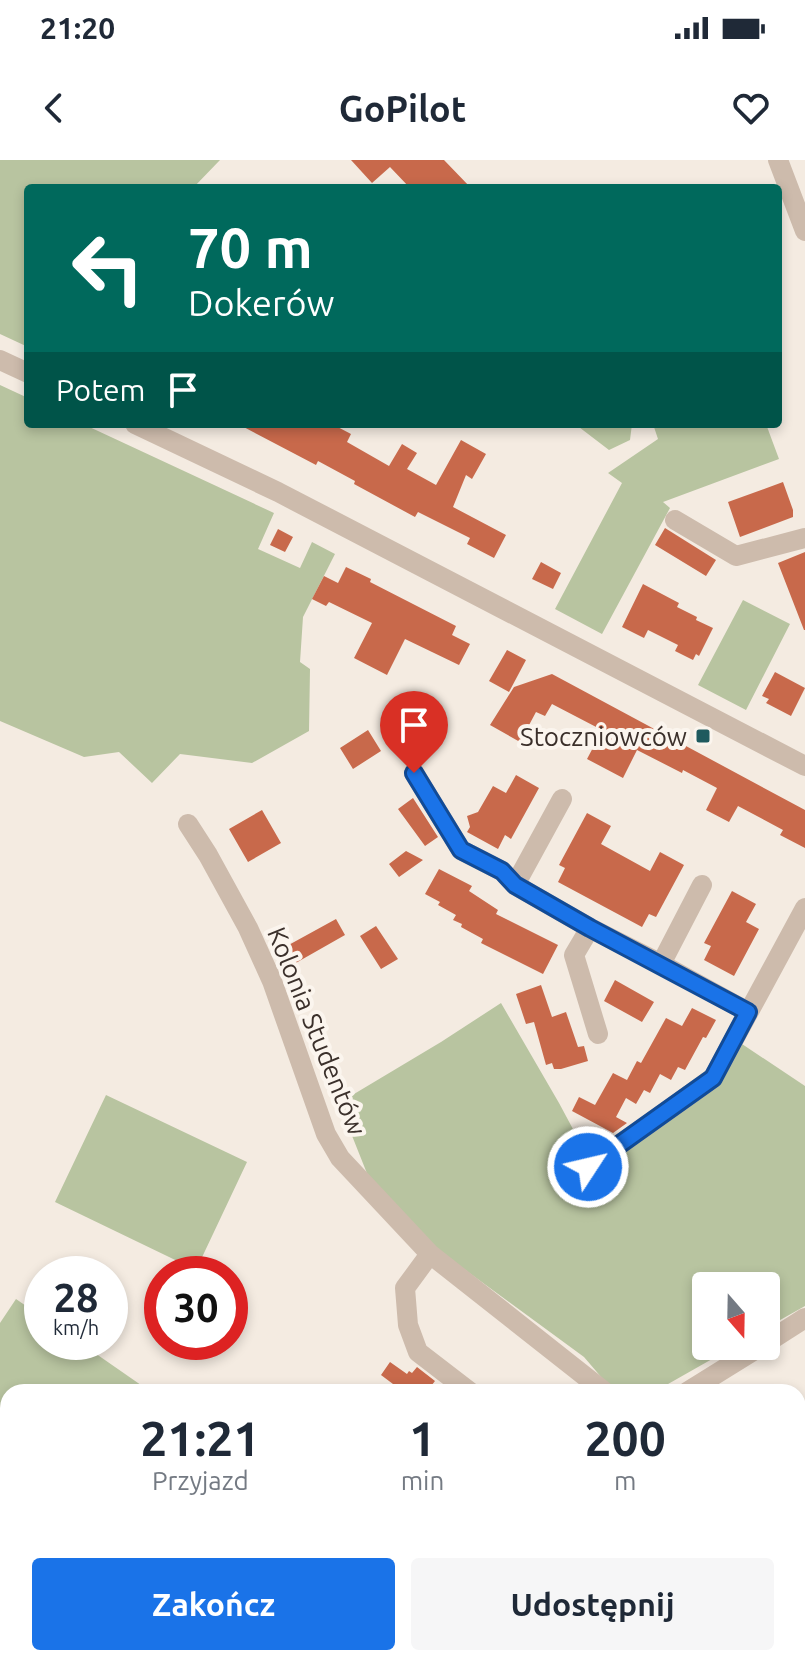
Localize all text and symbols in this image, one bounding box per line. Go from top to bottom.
text: 21:20 [40,11,115,45]
icon: back [32,86,76,130]
icon: heart [729,86,773,130]
text: GoPilot [339,88,466,129]
icon: left [56,216,160,320]
text: 70 m [188,216,313,279]
text: Dokerów [188,282,334,323]
icon: arrive [161,368,205,412]
text: Potem [56,373,145,407]
pin [380,691,448,773]
icon: arrive [392,703,436,747]
place label: Stoczniowców [520,722,687,751]
marker: Stoczniowców [694,727,712,745]
street label: Kolonia Studentów [262,923,372,1139]
position arrow [546,1125,630,1209]
speed limit sign: 30 [144,1256,248,1360]
north arrow [692,1272,780,1360]
map controls [692,1272,780,1360]
text: 28 [53,1275,99,1320]
text: km/h [53,1316,99,1339]
text: 21:21 [140,1411,260,1465]
text: 1 [409,1411,436,1465]
text: 200 [585,1411,666,1465]
text: Przyjazd [152,1466,249,1495]
text: min [401,1466,444,1495]
text: m [614,1466,636,1495]
button: Zakończ [32,1558,395,1650]
button: Udostępnij [411,1558,774,1650]

